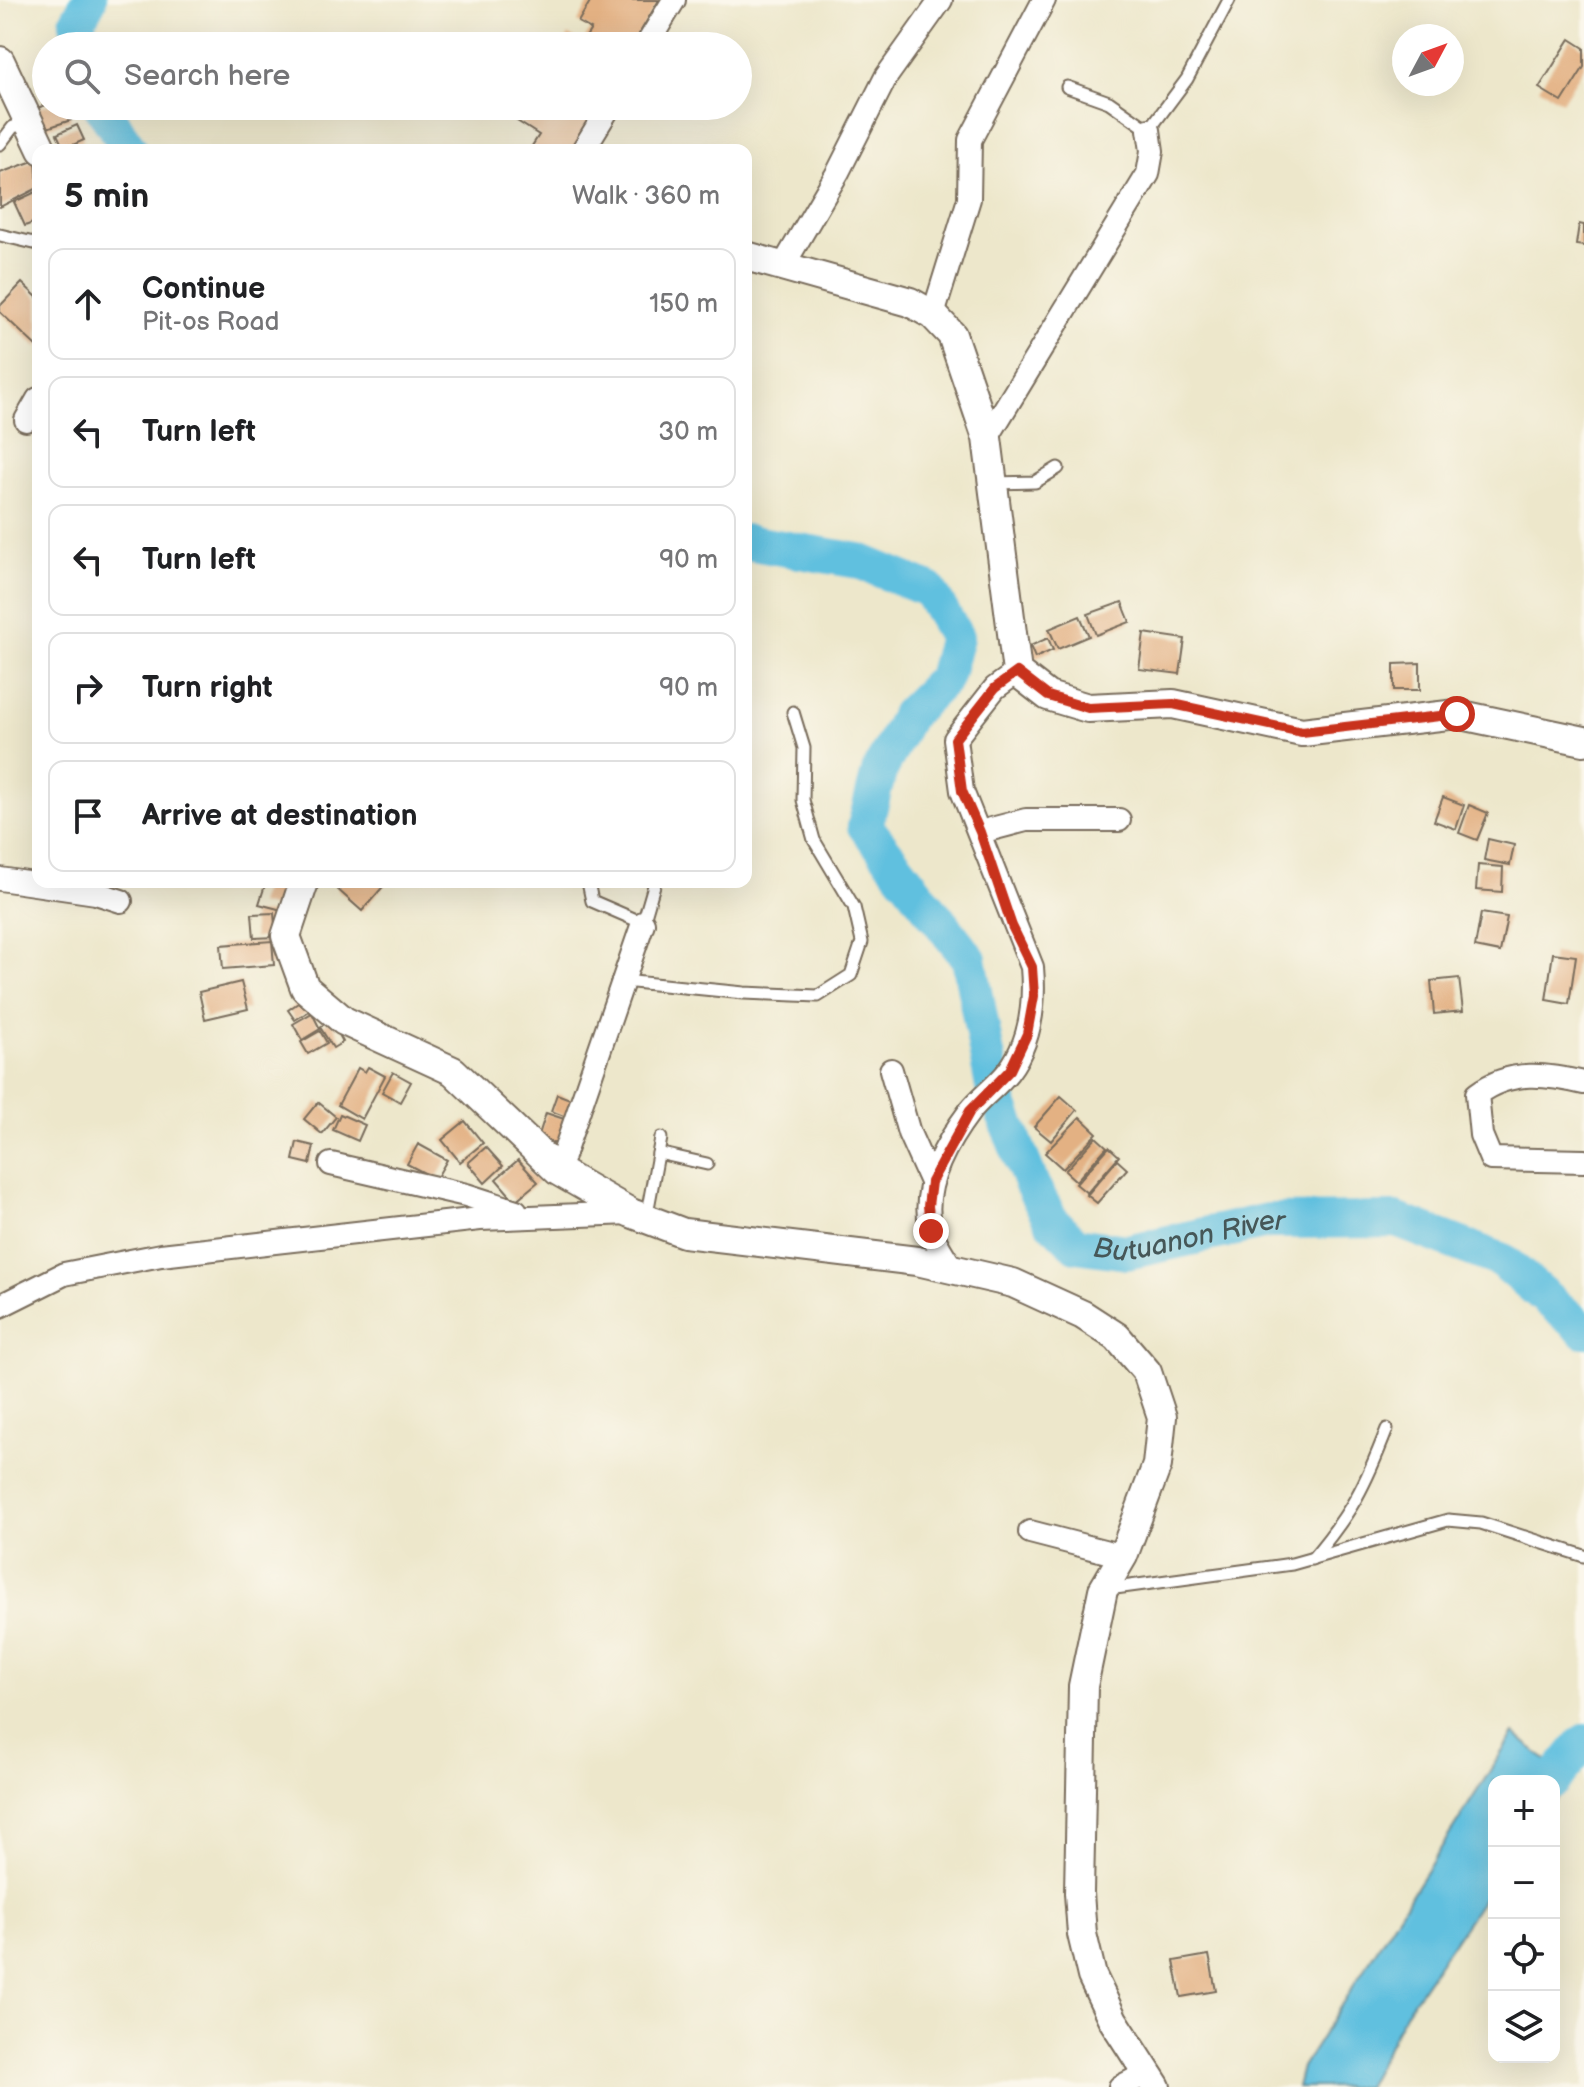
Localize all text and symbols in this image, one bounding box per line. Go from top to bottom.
north arrow [1392,24,1464,96]
search box [32,32,752,120]
icon: search [60,54,104,98]
text: Search here [124,58,290,94]
text: 5 min [64,176,149,217]
text: Walk · 360 m [572,181,720,212]
text: Continue [142,271,265,307]
icon: ahead [66,282,110,326]
text: 150 m [649,289,718,320]
text: Pit-os Road [142,307,279,338]
icon: left [66,410,110,454]
text: Turn left [142,414,256,450]
text: 30 m [658,417,718,448]
icon: left [66,538,110,582]
text: Turn left [142,542,256,578]
text: 90 m [659,545,718,576]
icon: right [66,666,110,710]
text: Turn right [142,670,273,706]
text: 90 m [659,673,718,704]
route start [1439,696,1475,732]
icon: arrive [66,794,110,838]
text: Arrive at destination [142,798,418,834]
water label: Butuanon River [1091,1203,1287,1269]
route end [913,1213,949,1249]
map controls [1488,1775,1560,2063]
button: + [1488,1775,1560,1847]
button: − [1488,1847,1560,1919]
button: locate [1488,1919,1560,1991]
button: layers [1488,1991,1560,2063]

